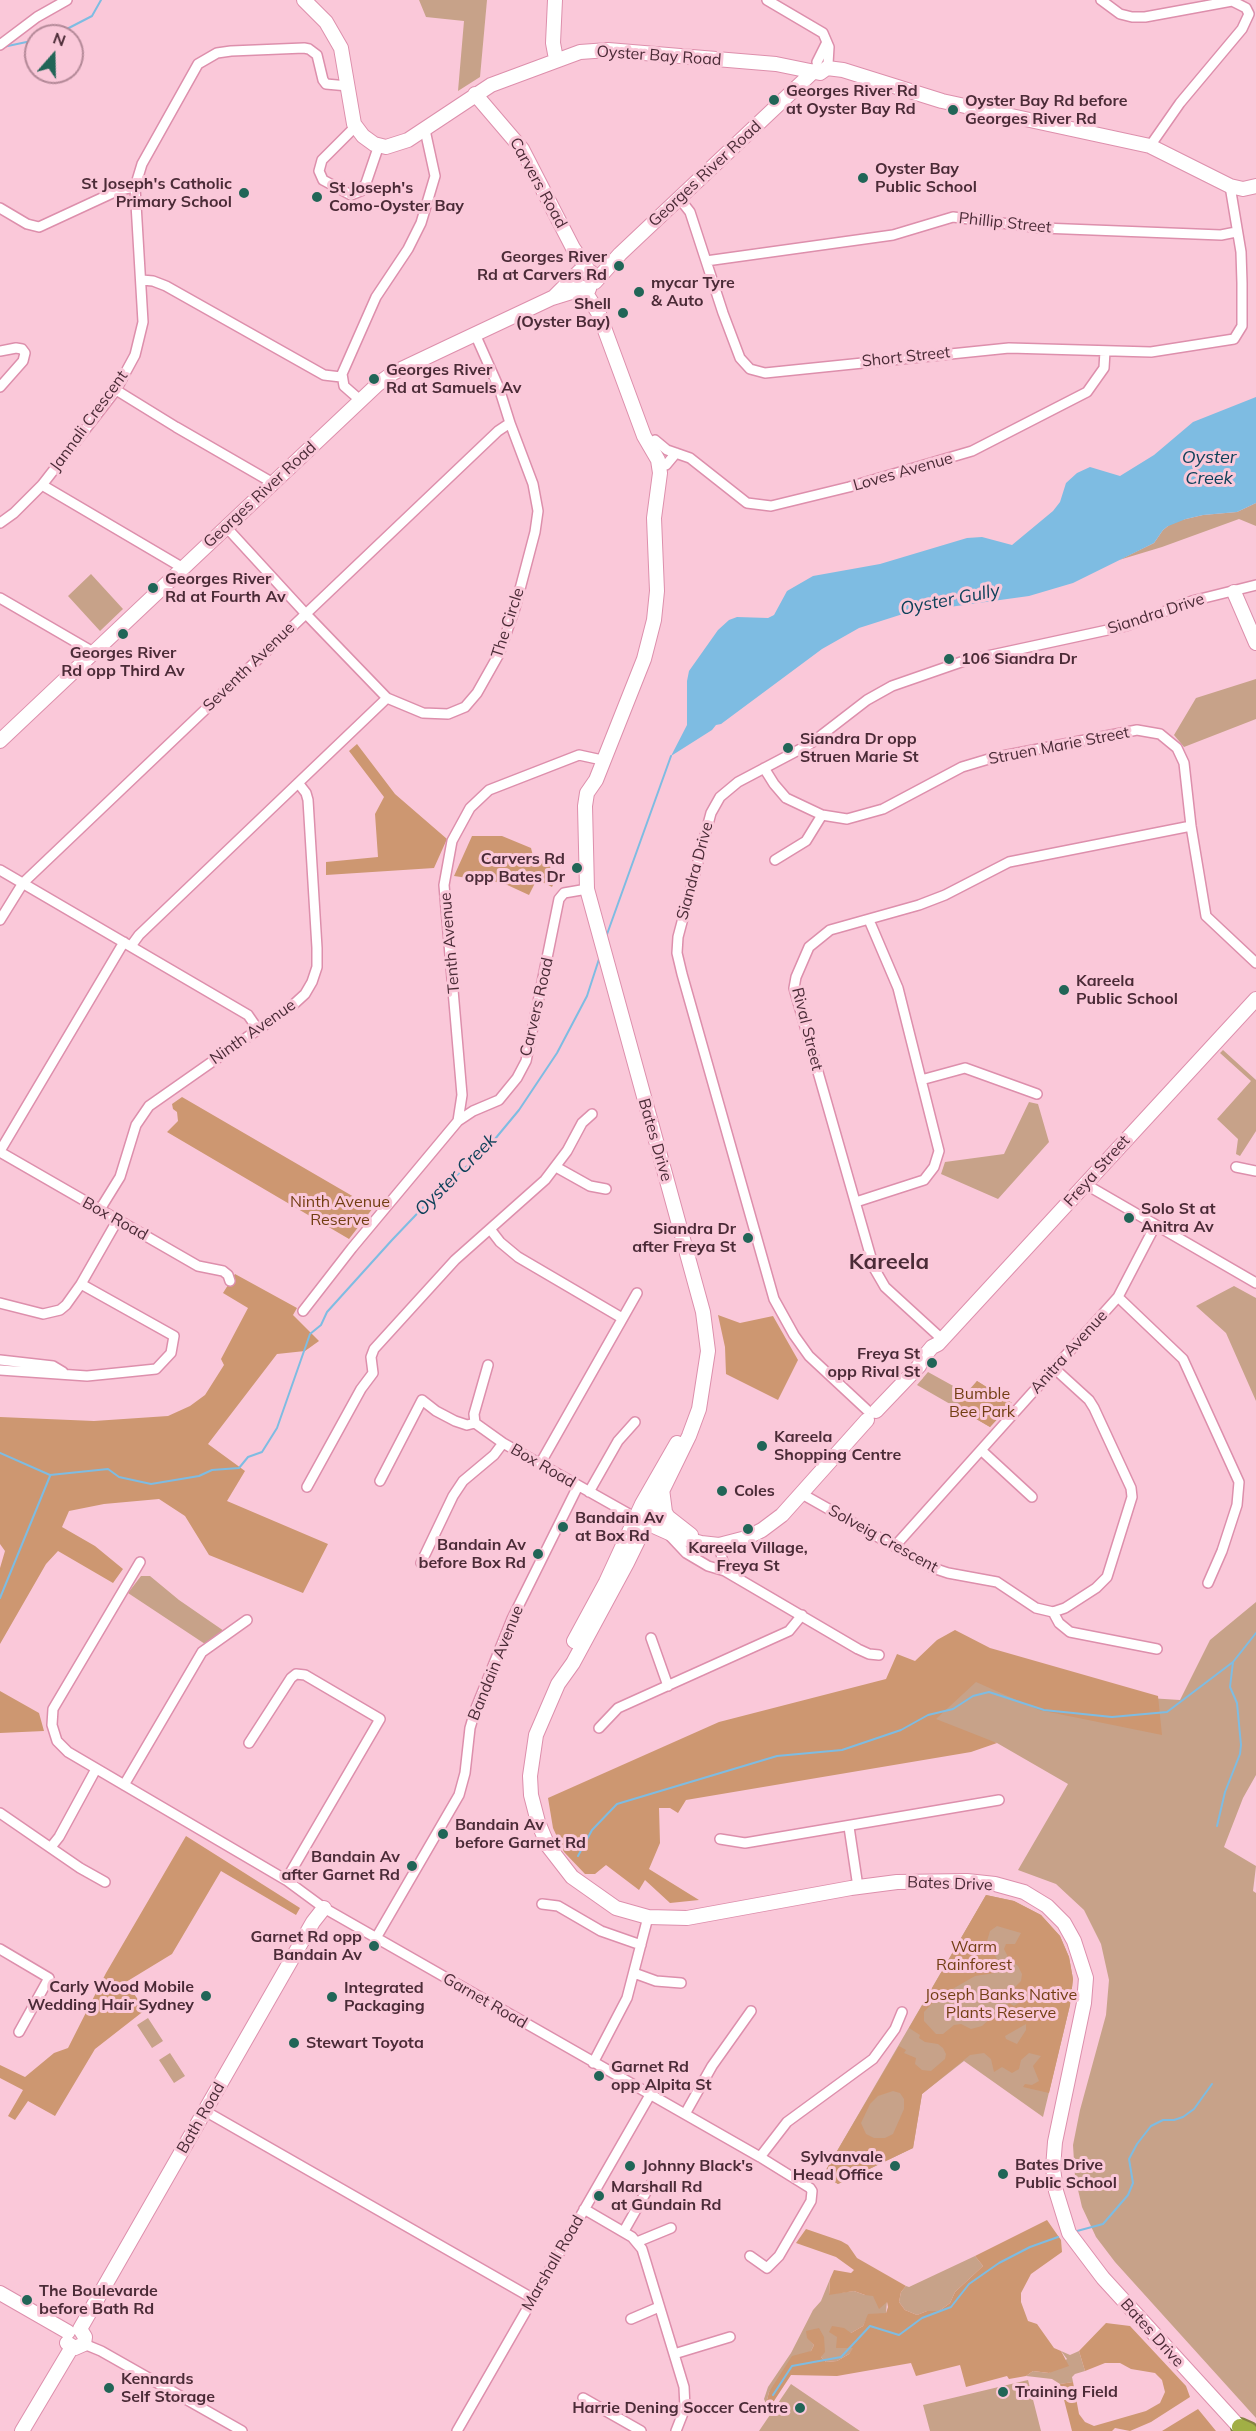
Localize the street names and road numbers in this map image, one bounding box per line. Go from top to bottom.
street label: Oyster Bay Road [596,42,722,70]
street label: Georges River Road [645,117,765,231]
street label: Carvers Road [505,134,571,232]
street label: Phillip Street [958,209,1052,237]
street label: Short Street [861,343,951,371]
street label: Jannali Crescent [46,367,132,475]
street label: Georges River Road [200,438,320,552]
street label: Loves Avenue [851,449,955,495]
street label: The Circle [488,585,528,661]
street label: Siandra Drive [1105,589,1207,639]
street label: Seventh Avenue [199,618,299,716]
street label: Struen Marie Street [987,723,1131,769]
street label: Siandra Drive [673,820,717,922]
street label: Tenth Avenue [436,892,464,994]
street label: Carvers Road [516,956,558,1058]
street label: Rival Street [787,985,827,1073]
street label: Ninth Avenue [207,995,299,1069]
street label: Bates Drive [634,1096,676,1184]
street label: Freya Street [1060,1131,1134,1211]
street label: Box Road [79,1193,151,1245]
street label: Anitra Avenue [1026,1306,1112,1398]
street label: Box Road [507,1440,579,1492]
street label: Solveig Crescent [825,1501,941,1577]
street label: Bandain Avenue [464,1603,528,1723]
street label: Bates Drive [907,1873,993,1895]
street label: Garnet Road [439,1969,531,2033]
street label: Bath Road [173,2079,229,2157]
street label: Marshall Road [518,2212,588,2314]
street label: Bates Drive [1116,2295,1188,2371]

